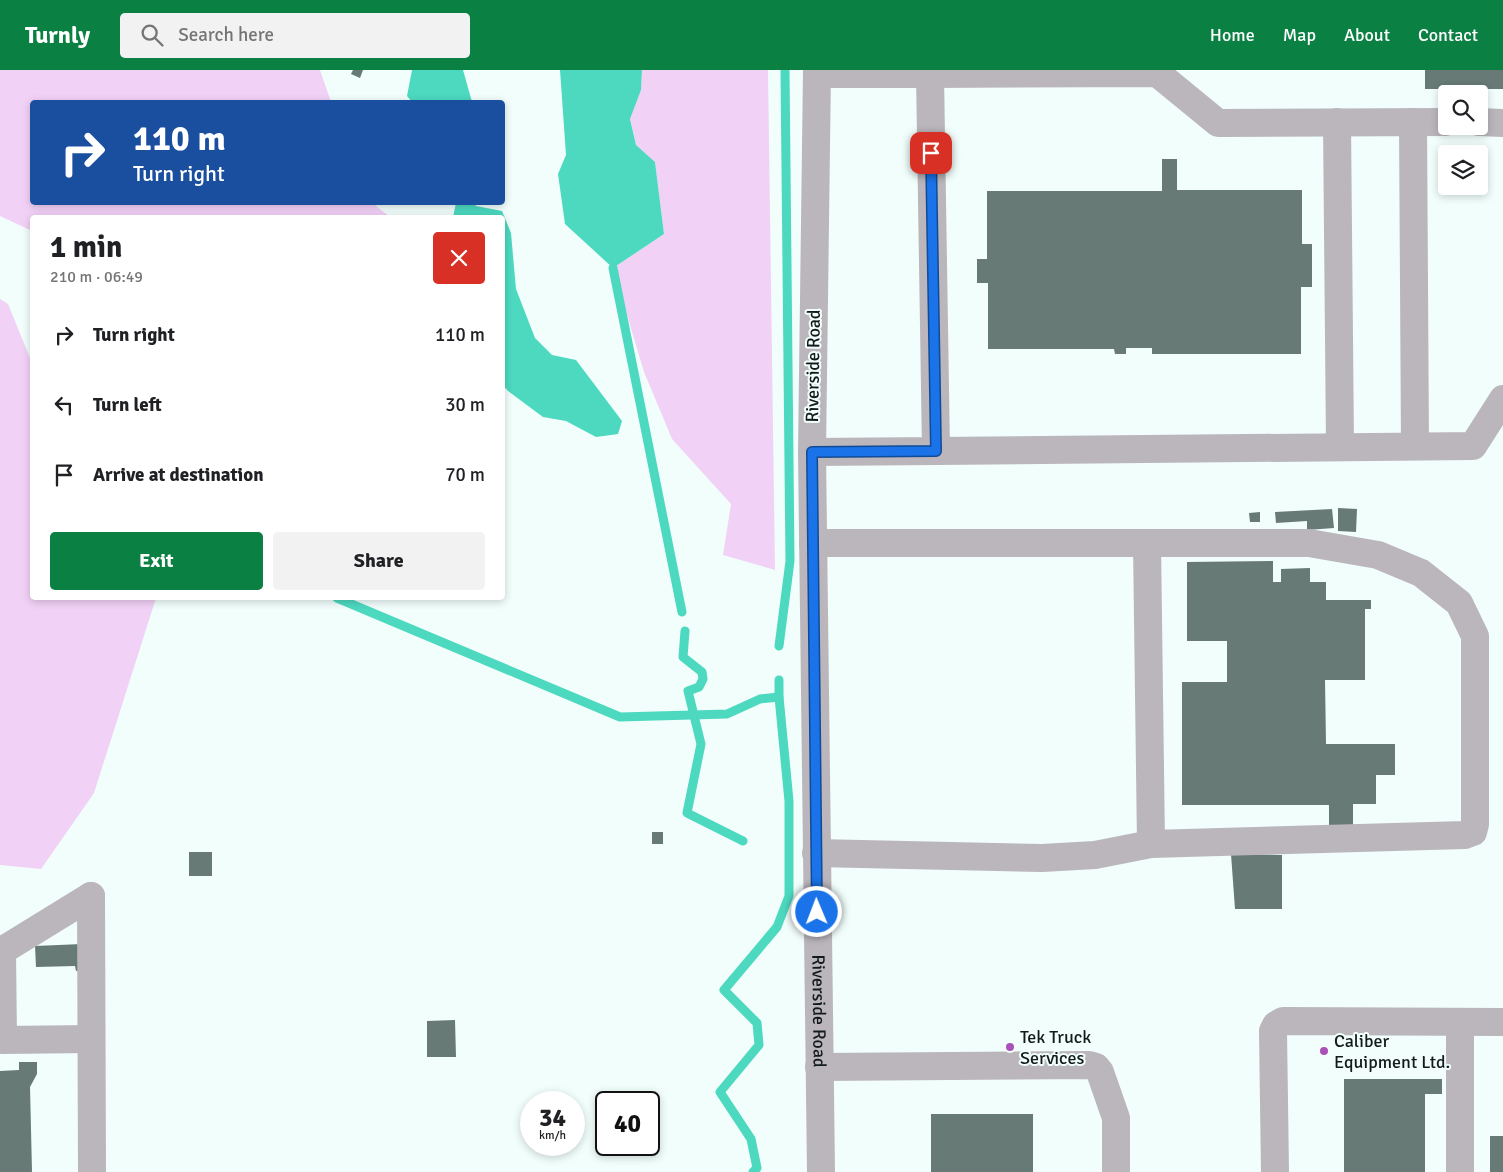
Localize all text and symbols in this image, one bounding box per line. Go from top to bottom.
search box [120,13,470,58]
text: Turnly [25,20,90,50]
icon: search [138,21,166,49]
text: Search here [178,23,274,47]
text: Home [1210,24,1255,46]
text: Map [1283,24,1316,46]
text: About [1344,24,1390,46]
text: Contact [1418,24,1478,46]
map controls [1438,85,1488,195]
button: search [1438,85,1488,135]
text: 110 m [133,117,226,160]
icon: right [50,120,115,185]
pin [910,132,952,174]
icon: arrive [917,139,945,167]
button: layers [1438,145,1488,195]
text: Turn right [133,160,225,187]
text: 1 min [50,229,122,266]
button: close [433,232,485,284]
text: 210 m · 06:49 [50,267,143,287]
street label: Riverside Road [801,309,825,423]
icon: right [50,321,78,349]
text: Turn right [93,323,175,347]
text: 110 m [435,323,485,347]
icon: left [50,391,78,419]
text: Turn left [93,393,162,417]
text: 30 m [445,393,485,417]
icon: arrive [50,461,78,489]
text: Arrive at destination [93,463,264,487]
text: 70 m [445,463,485,487]
button: Exit [50,532,263,590]
button: Share [273,532,485,590]
position arrow [790,885,842,937]
street label: Riverside Road [807,954,831,1068]
place label: Tek Truck Services [1020,1026,1091,1069]
place label: Caliber Equipment Ltd. [1334,1030,1450,1073]
marker: Tek Truck Services [1004,1041,1016,1053]
marker: Caliber Equipment Ltd. [1318,1045,1330,1057]
speed limit sign: 40 [595,1091,660,1156]
text: 34 [539,1102,566,1133]
text: km/h [539,1128,566,1143]

